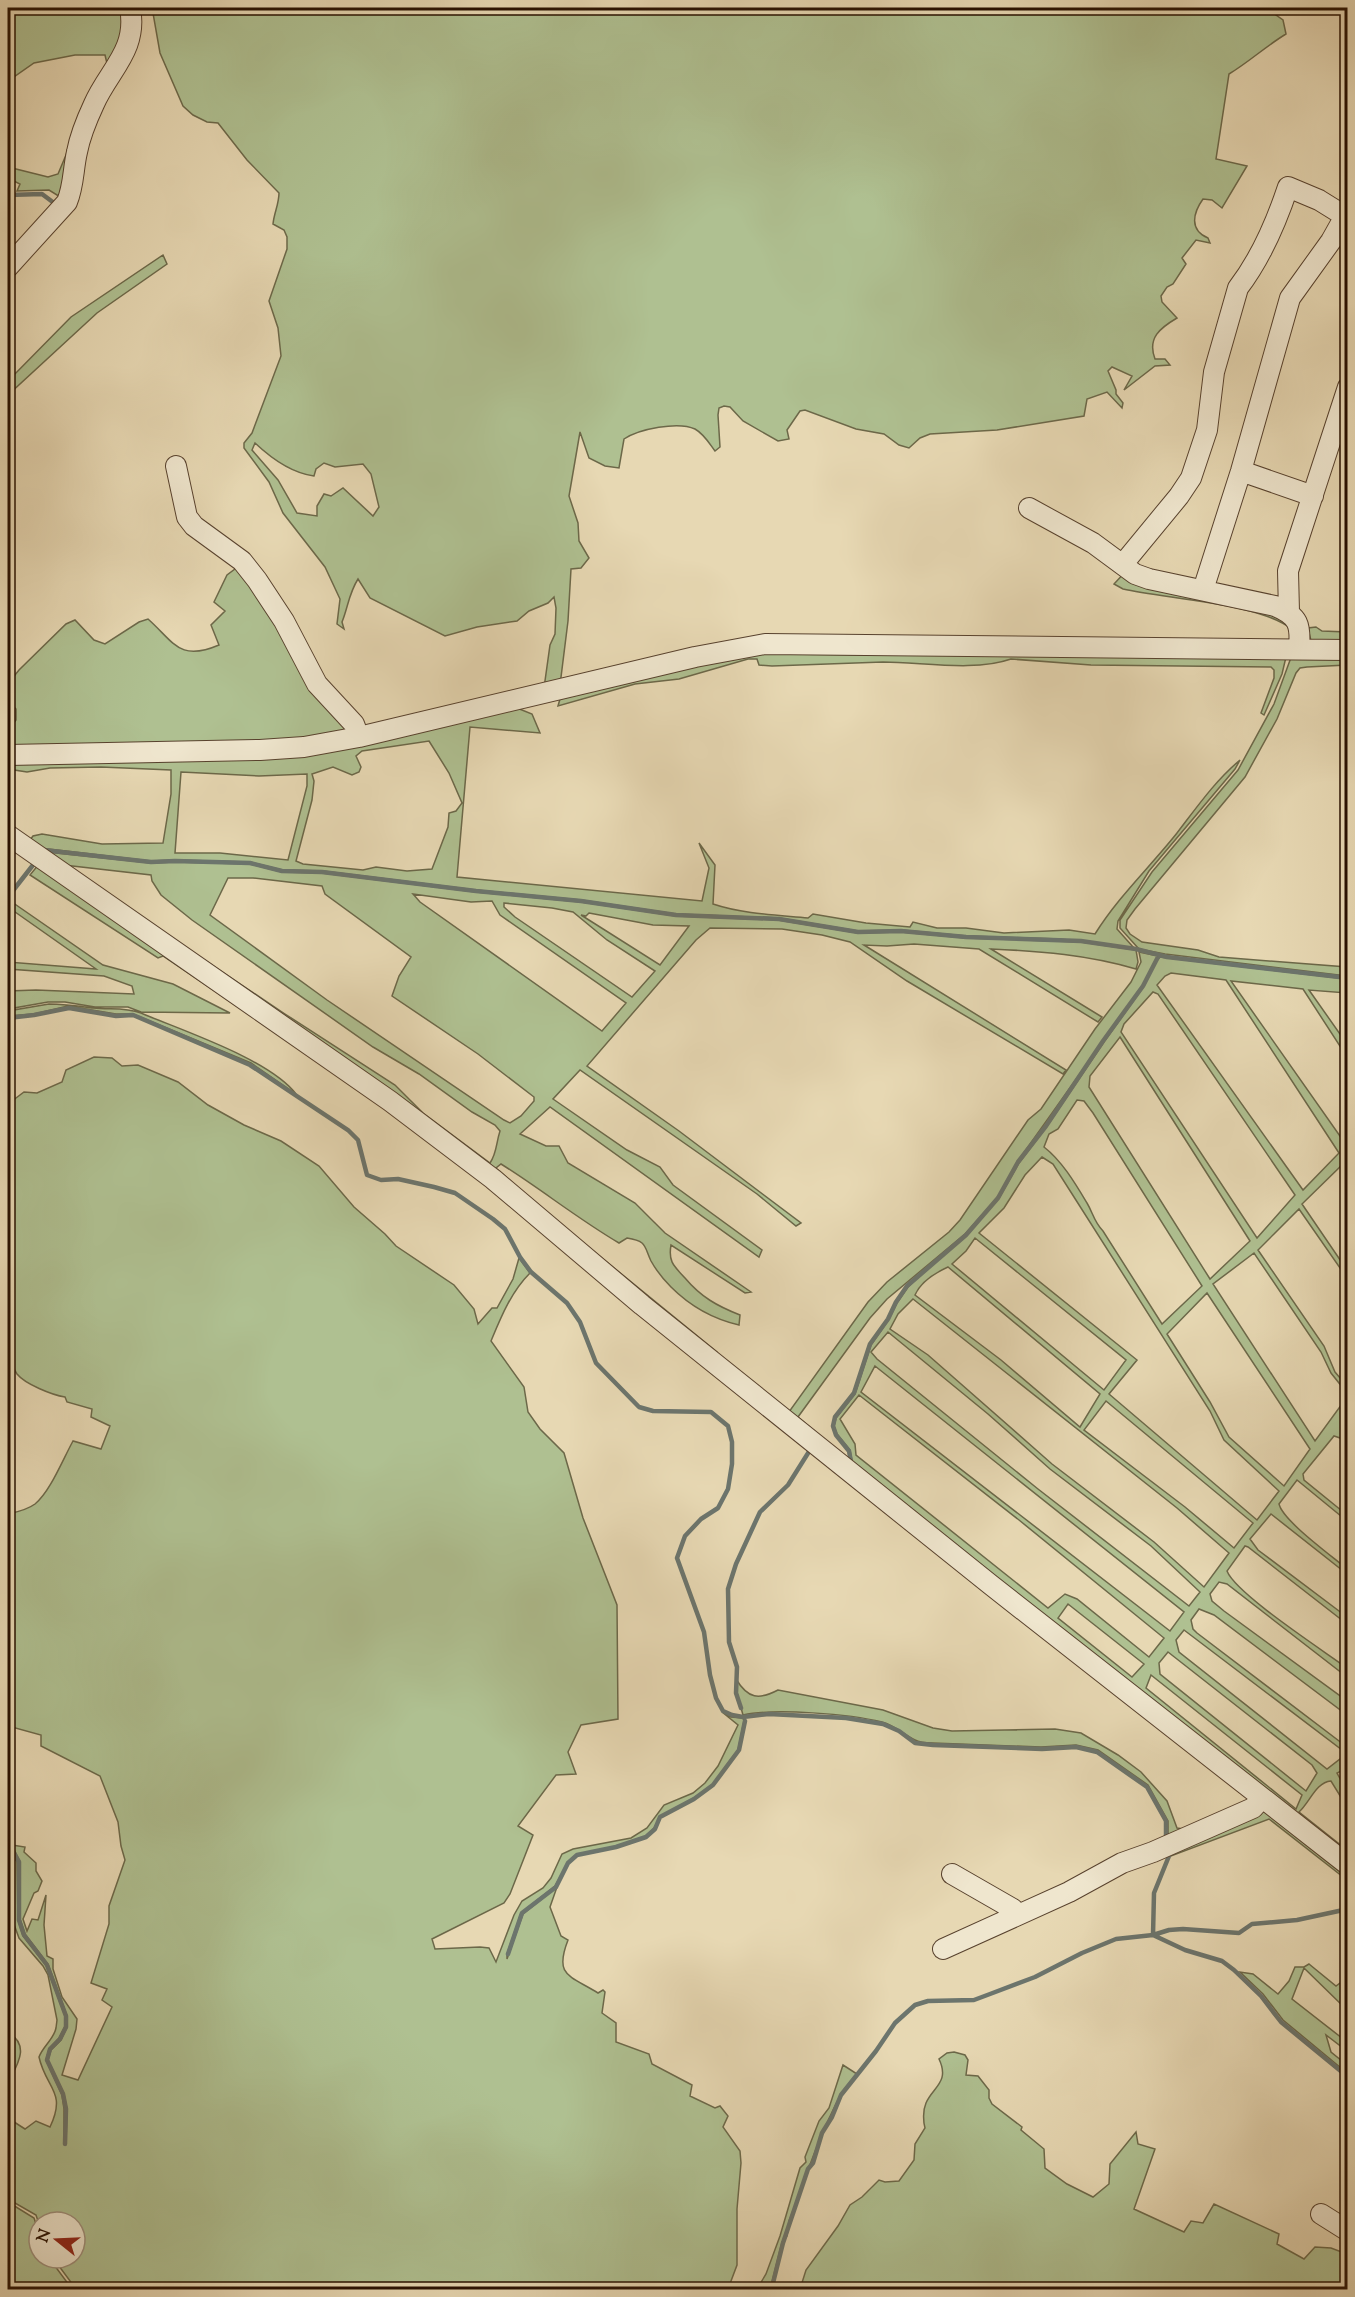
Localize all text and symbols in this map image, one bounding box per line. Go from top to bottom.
north arrow [27,2210,87,2270]
text: N [32,2226,58,2246]

